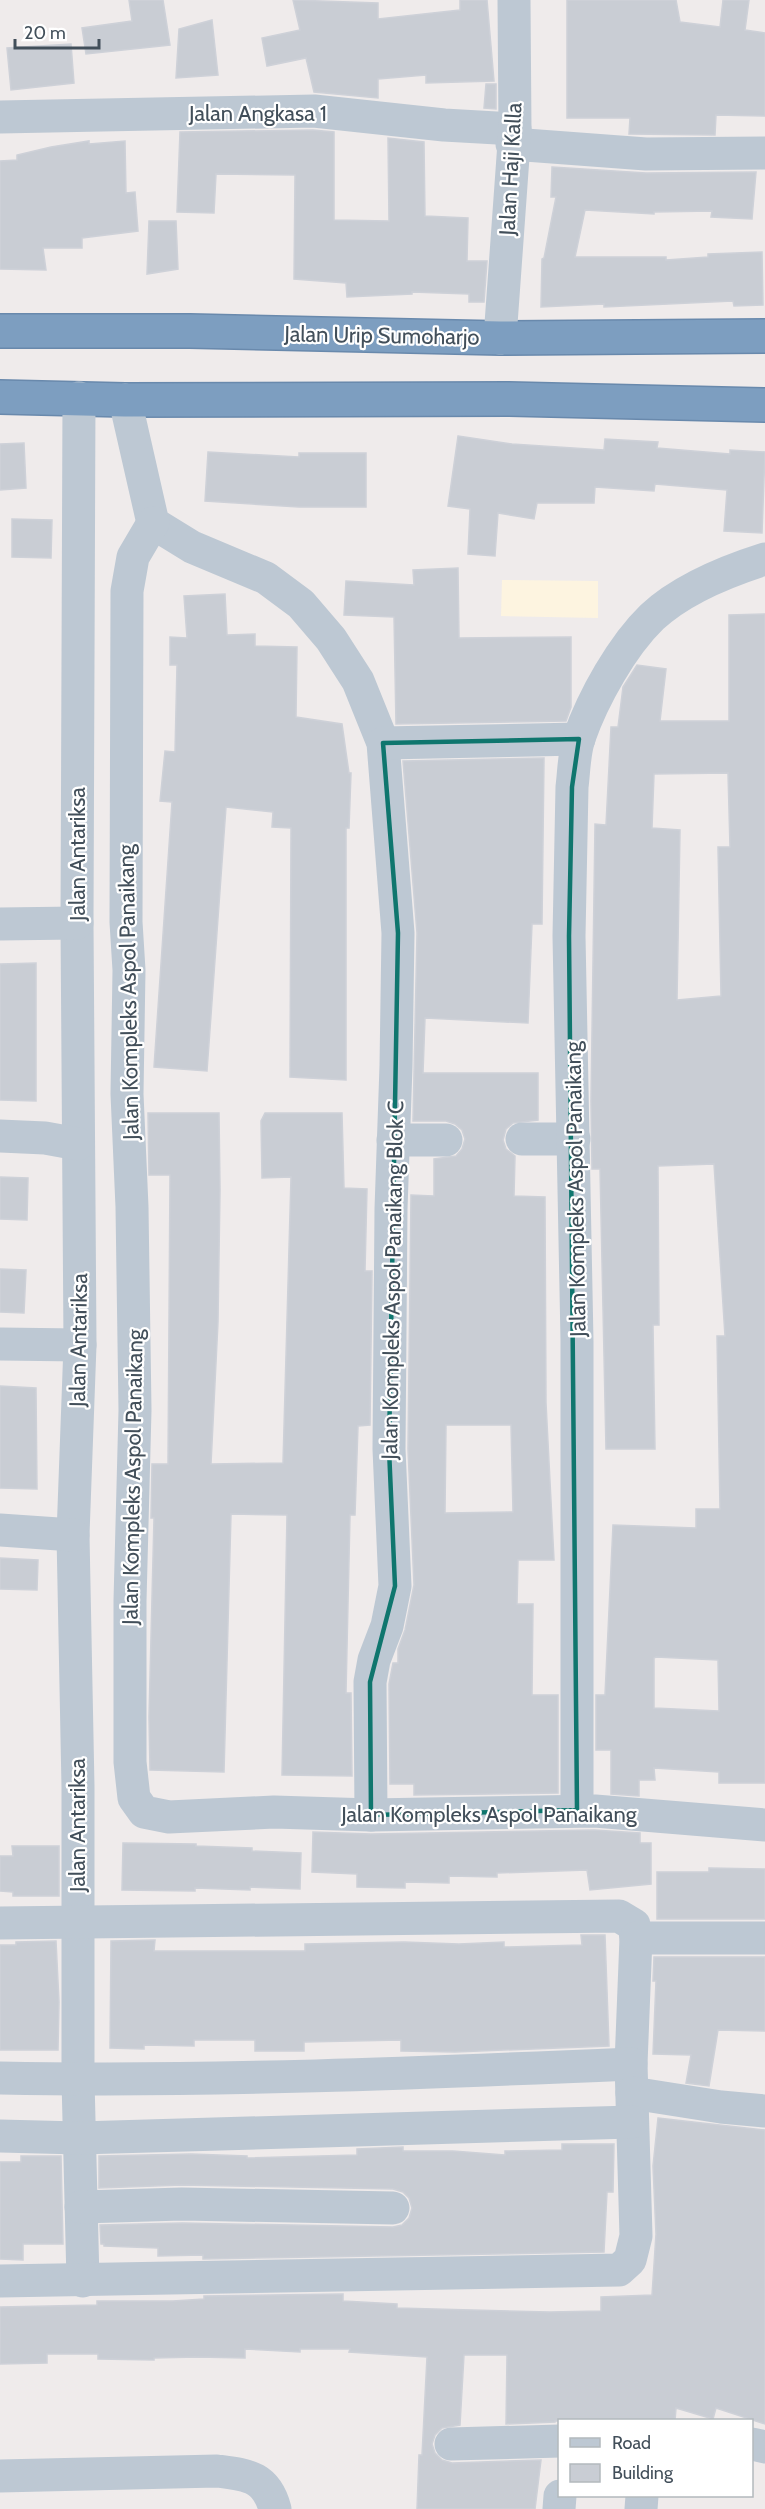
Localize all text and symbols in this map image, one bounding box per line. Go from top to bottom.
scale bar [15,12,99,50]
text: 20 m [24,22,66,44]
street label: Jalan Angkasa 1 [188,100,327,127]
street label: Jalan Haji Kalla [493,101,527,237]
street label: Jalan Urip Sumoharjo [283,320,480,351]
street label: Jalan Antariksa [64,787,91,922]
street label: Jalan Kompleks Aspol Panaikang [112,843,145,1141]
street label: Jalan Kompleks Aspol Panaikang [559,1040,592,1338]
street label: Jalan Kompleks Aspol Panaikang Blok C [376,1100,409,1461]
street label: Jalan Antariksa [64,1272,93,1408]
street label: Jalan Kompleks Aspol Panaikang [116,1328,149,1626]
street label: Jalan Antariksa [64,1758,91,1893]
street label: Jalan Kompleks Aspol Panaikang [340,1801,638,1828]
legend [558,2419,753,2497]
text: Road [612,2432,651,2454]
text: Building [612,2462,674,2484]

